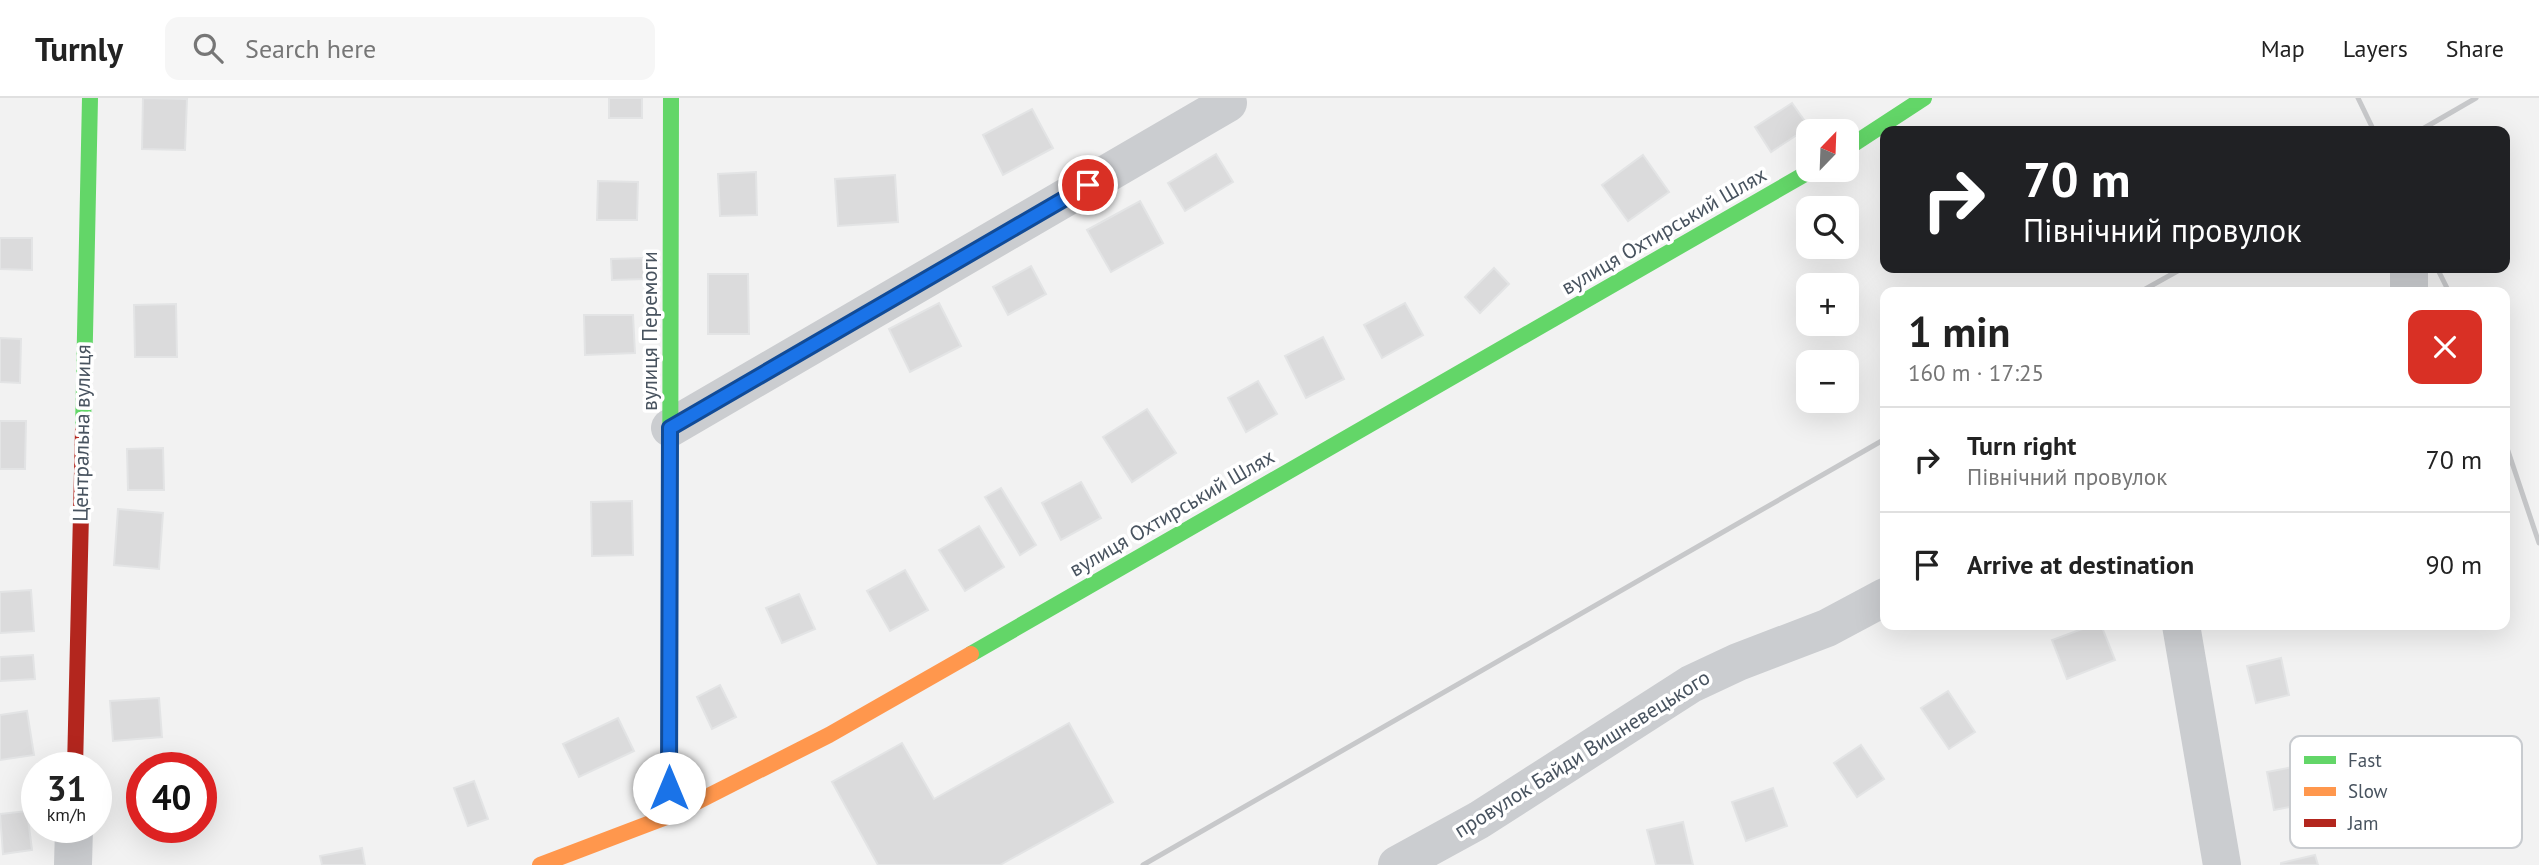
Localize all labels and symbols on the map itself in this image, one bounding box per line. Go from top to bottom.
north arrow [1796,119,1858,182]
pin [1058,155,1118,215]
street label: вулиця Охтирський Шлях [1556,161,1771,300]
street label: вулиця Перемоги [636,251,663,411]
street label: Центральна вулиця [66,344,97,522]
street label: вулиця Охтирський Шлях [1064,443,1279,582]
street label: провулок Байди Вишневецького [1449,664,1715,844]
legend [2290,736,2522,848]
text: Fast [2348,748,2382,772]
position arrow [632,751,706,825]
speed limit sign: 40 [126,752,217,843]
text: Slow [2348,779,2388,803]
text: Jam [2347,811,2378,835]

